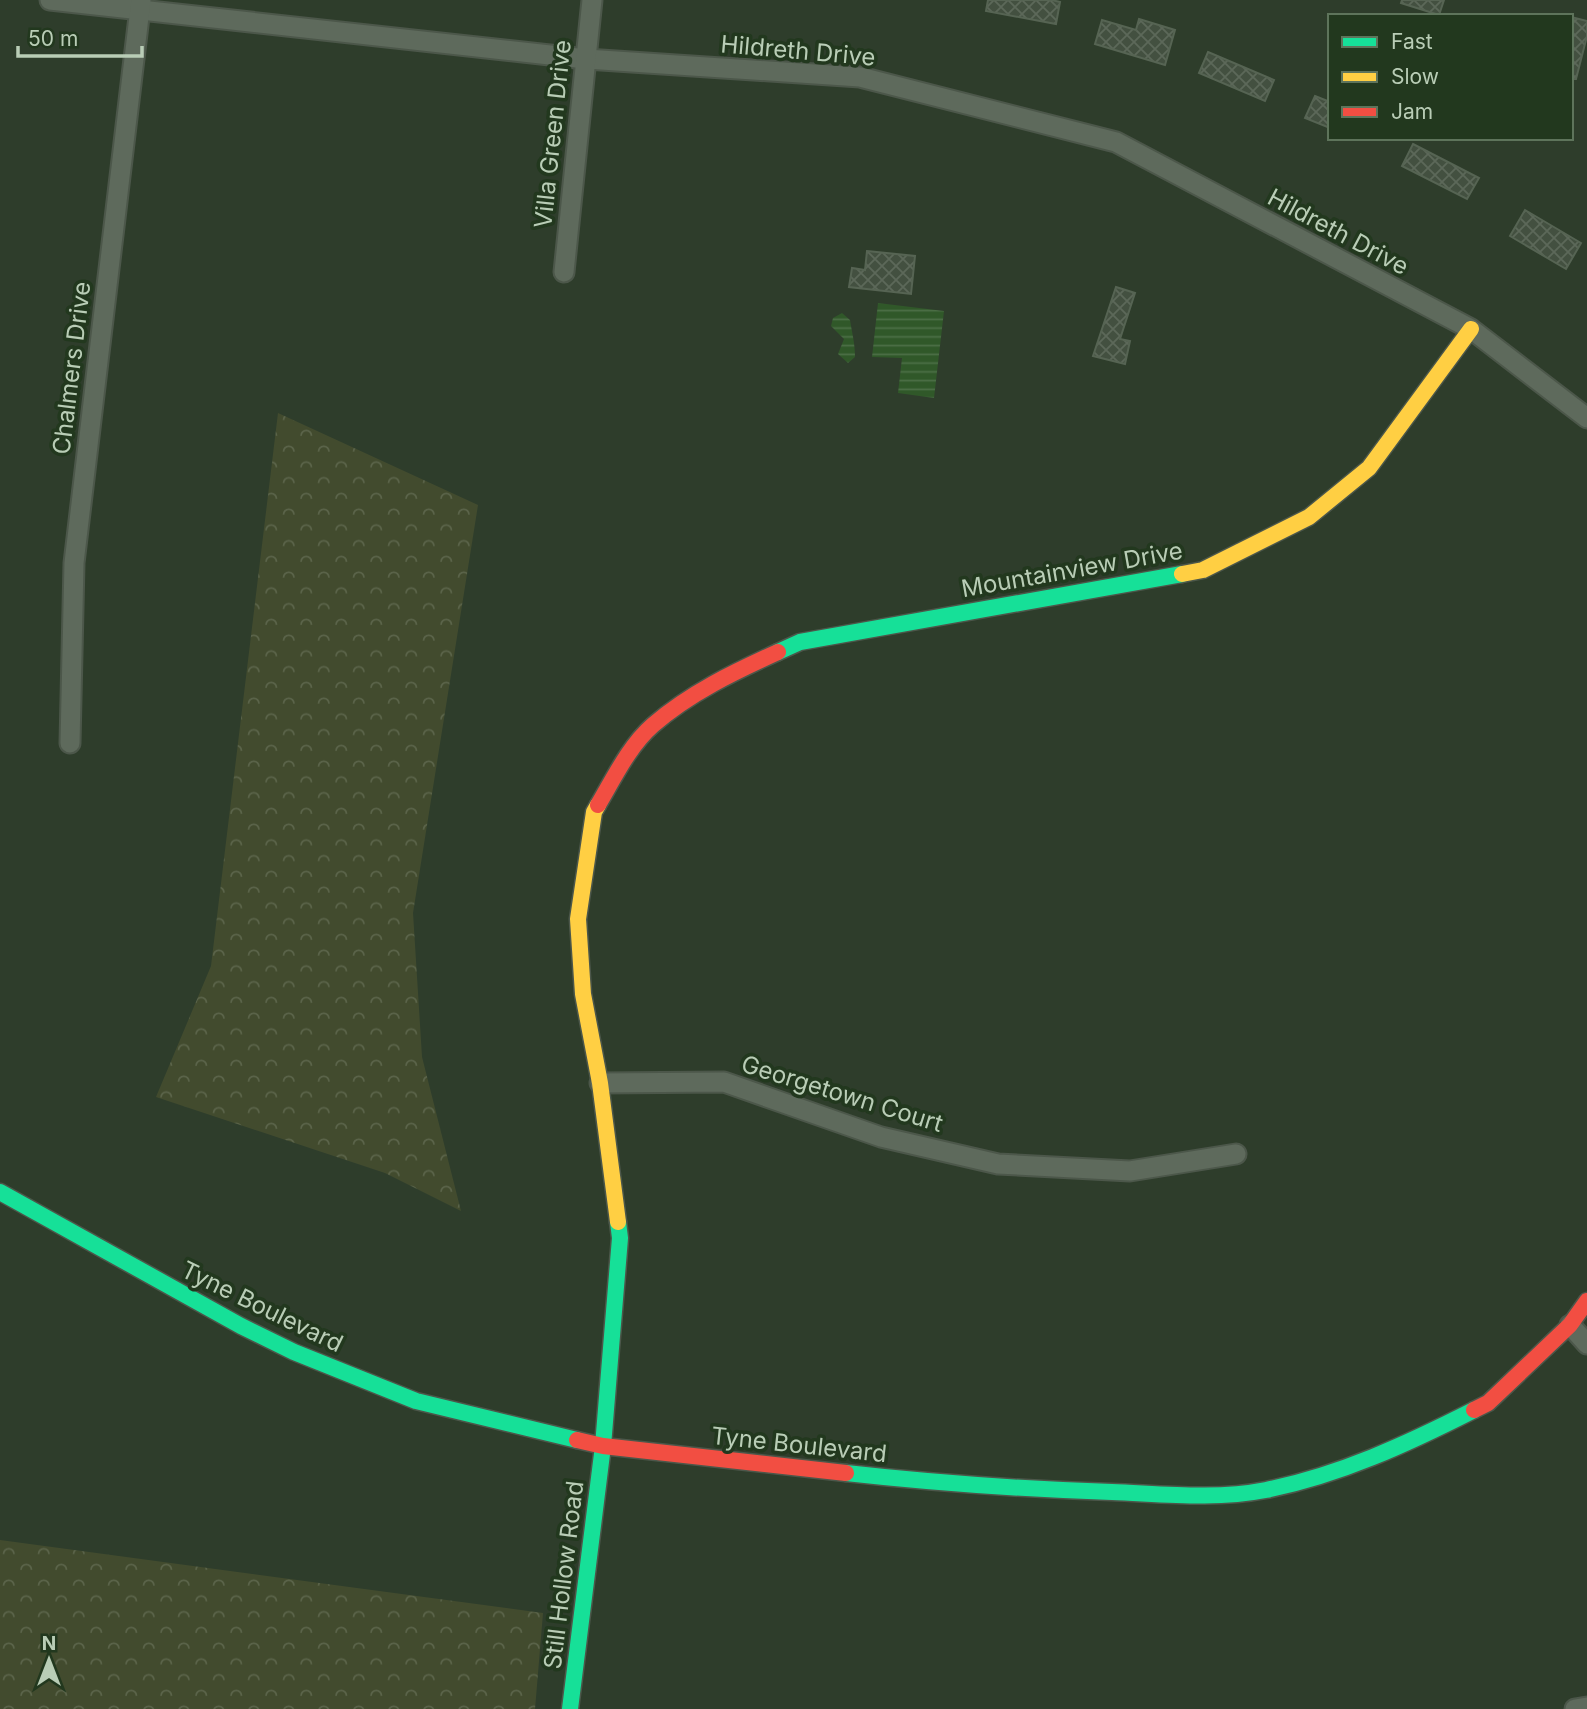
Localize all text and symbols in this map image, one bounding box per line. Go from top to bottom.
scale bar [18,14,142,58]
legend [1328,14,1573,140]
text: 50 m [28,26,78,51]
street label: Hildreth Drive [720,29,877,72]
text: Fast [1391,29,1433,54]
street label: Villa Green Drive [528,38,577,230]
text: Slow [1391,64,1439,89]
text: Jam [1391,99,1433,124]
street label: Hildreth Drive [1263,182,1414,281]
street label: Chalmers Drive [47,280,97,456]
street label: Mountainview Drive [959,536,1185,603]
street label: Georgetown Court [738,1049,947,1138]
street label: Tyne Boulevard [177,1255,348,1358]
street label: Tyne Boulevard [710,1421,888,1468]
street label: Still Hollow Road [538,1479,589,1671]
north arrow [14,1625,84,1695]
text: N [42,1632,56,1655]

